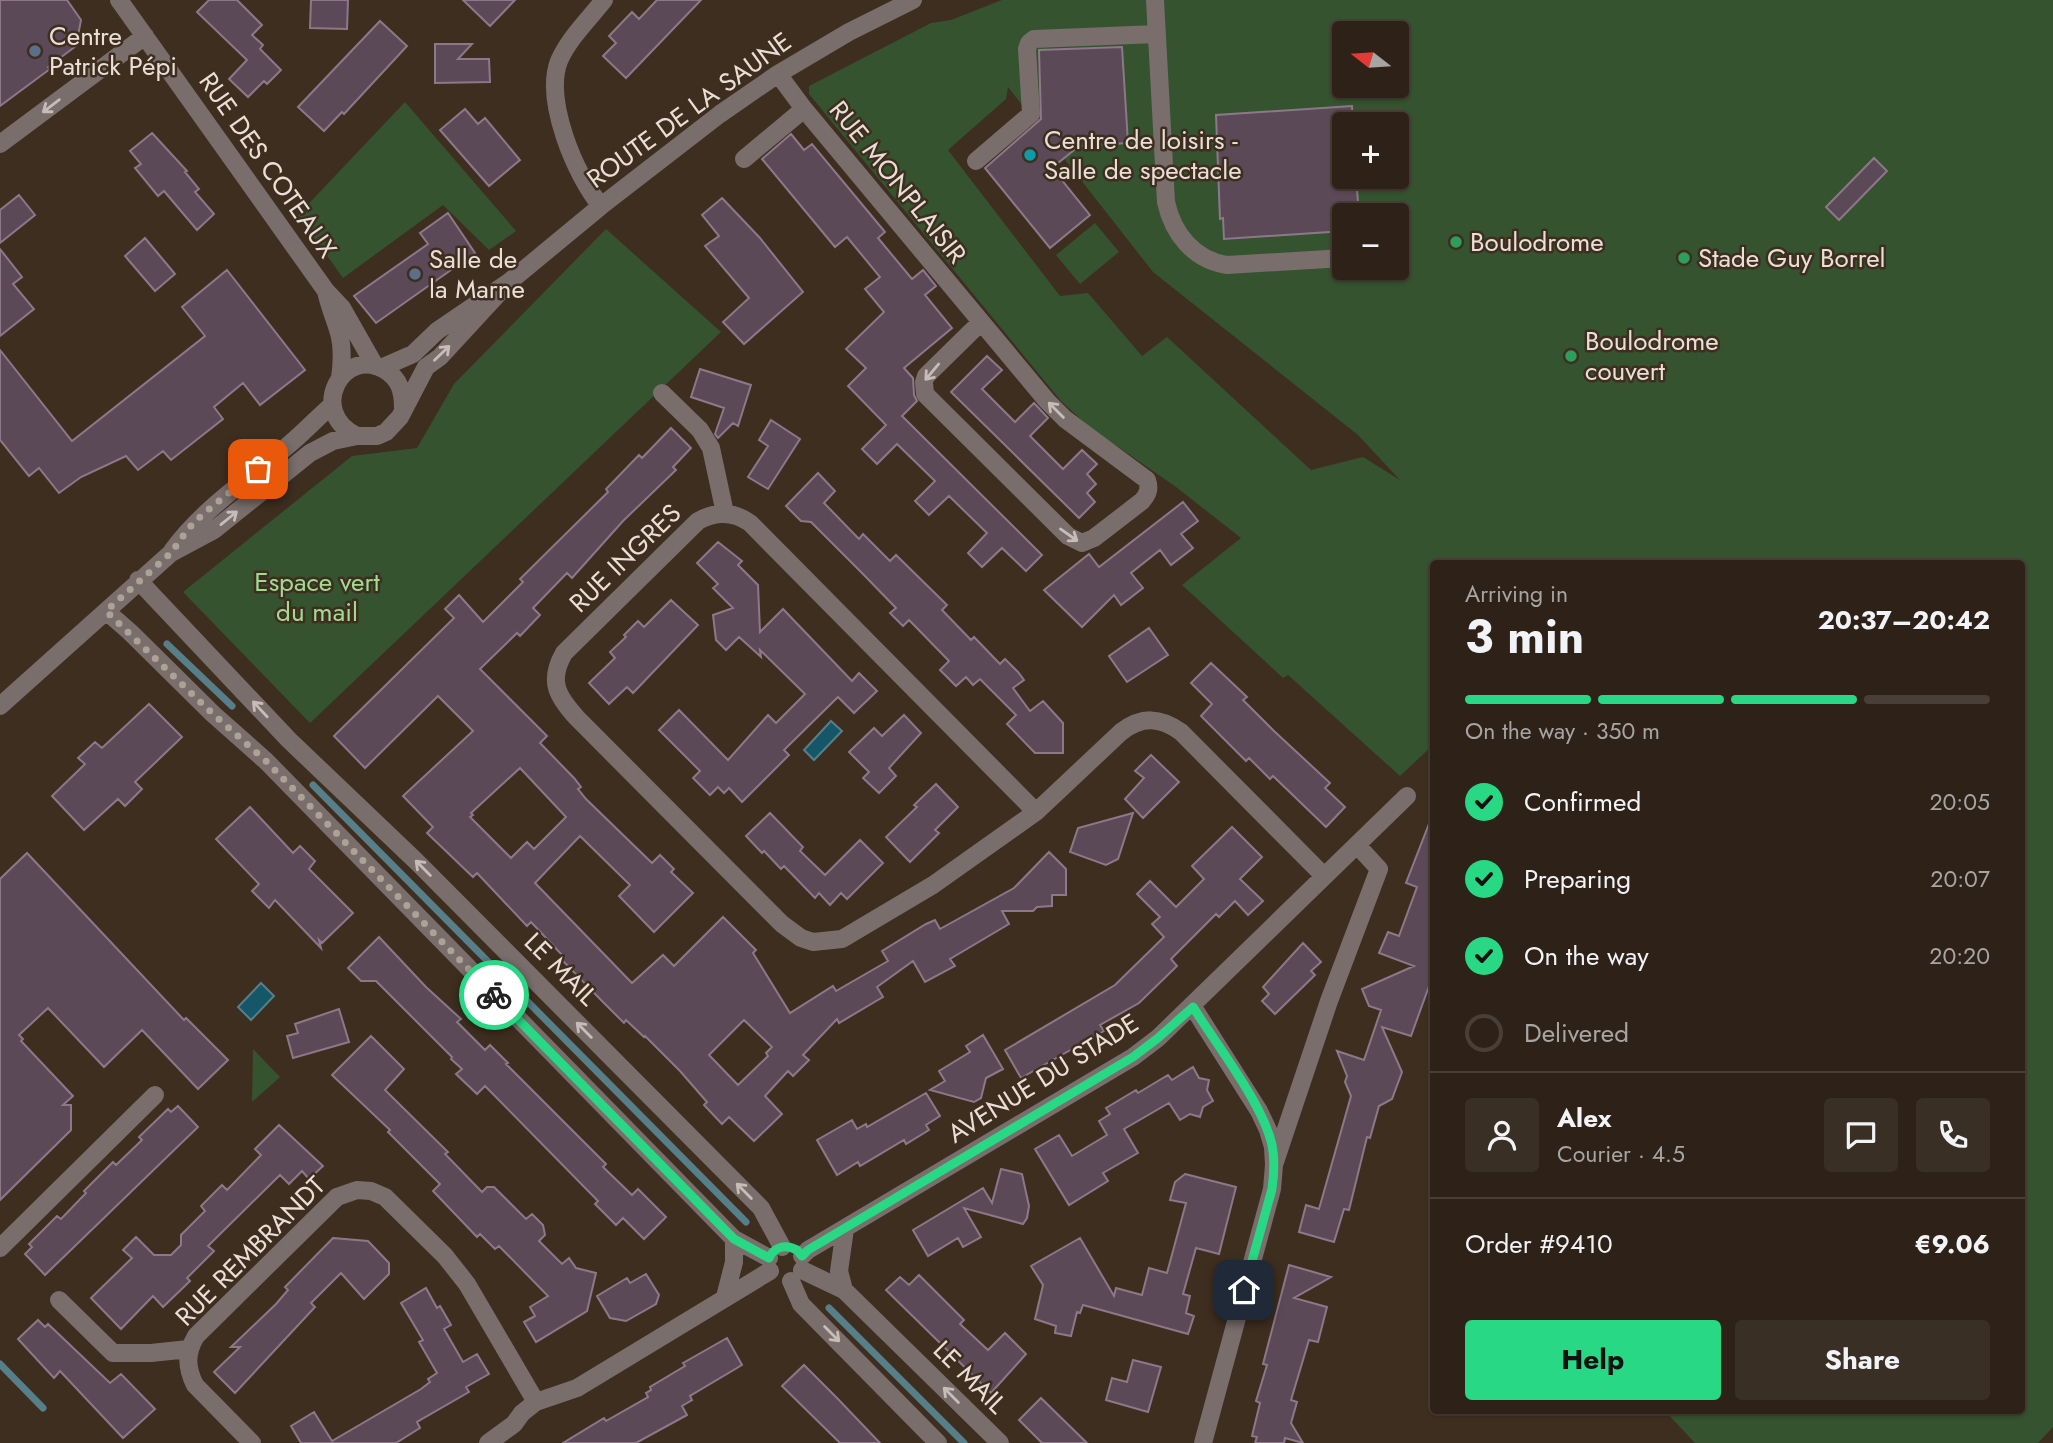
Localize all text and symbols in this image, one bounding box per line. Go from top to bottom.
place label: Centre Patrick Pépi [49,17,177,85]
north arrow [1332,21,1409,98]
map controls [1332,21,1409,280]
street label: ROUTE DE LA SAUNE [579,23,799,197]
marker: Centre Patrick Pépi [27,43,43,59]
street label: RUE DES COTEAUX [190,64,347,266]
street label: RUE MONPLAISIR [820,92,976,272]
one-way arrow [42,99,61,113]
button: + [1332,112,1409,189]
place label: Centre de loisirs - Salle de spectacle [1044,121,1242,189]
marker: Centre de loisirs - Salle de spectacle [1022,147,1038,163]
button: − [1332,203,1409,280]
place label: Boulodrome [1470,223,1604,261]
marker: Boulodrome [1448,234,1464,250]
place label: Stade Guy Borrel [1698,239,1886,277]
place label: Salle de la Marne [429,240,525,308]
marker: Stade Guy Borrel [1676,250,1692,266]
marker: Salle de la Marne [407,266,423,282]
place label: Boulodrome couvert [1585,322,1719,390]
one-way arrow [434,345,451,362]
marker: Boulodrome couvert [1563,348,1579,364]
one-way arrow [925,362,940,380]
one-way arrow [1047,401,1064,418]
pin [228,439,288,499]
icon: bag [239,450,277,488]
street label: RUE INGRES [560,495,690,621]
one-way arrow [219,510,237,525]
one-way arrow [1059,528,1078,542]
park label: Espace vert du mail [254,563,380,631]
text: Arriving in [1465,577,1568,611]
text: 20:37–20:42 [1818,601,1990,639]
text: 3 min [1465,604,1584,670]
one-way arrow [252,701,269,718]
text: On the way · 350 m [1465,714,1660,748]
icon: check [1465,783,1503,821]
text: Confirmed [1524,783,1641,821]
text: 20:05 [1929,785,1990,819]
one-way arrow [415,860,432,877]
icon: check [1465,860,1503,898]
text: Preparing [1524,860,1631,898]
text: 20:07 [1930,862,1990,896]
street label: LE MAIL [516,924,606,1014]
icon: check [1465,937,1503,975]
text: On the way [1524,937,1649,975]
text: 20:20 [1929,939,1990,973]
courier [459,960,529,1030]
icon: bike [475,976,513,1014]
street label: AVENUE DU STADE [940,1004,1146,1152]
text: Delivered [1524,1014,1629,1052]
one-way arrow [575,1021,592,1038]
button: person [1465,1098,1539,1172]
button: chat [1824,1098,1898,1172]
button: phone [1916,1098,1990,1172]
text: Alex [1557,1099,1611,1137]
text: Courier · 4.5 [1557,1137,1685,1171]
street label: RUE REMBRANDT [166,1167,334,1335]
one-way arrow [736,1183,753,1200]
text: Order #9410 [1465,1225,1613,1263]
text: €9.06 [1914,1225,1990,1263]
pin [1214,1260,1274,1320]
icon: home [1225,1271,1263,1309]
button: Help [1465,1320,1721,1400]
button: Share [1735,1320,1990,1400]
one-way arrow [823,1326,840,1343]
street label: LE MAIL [925,1332,1015,1422]
one-way arrow [943,1387,960,1404]

